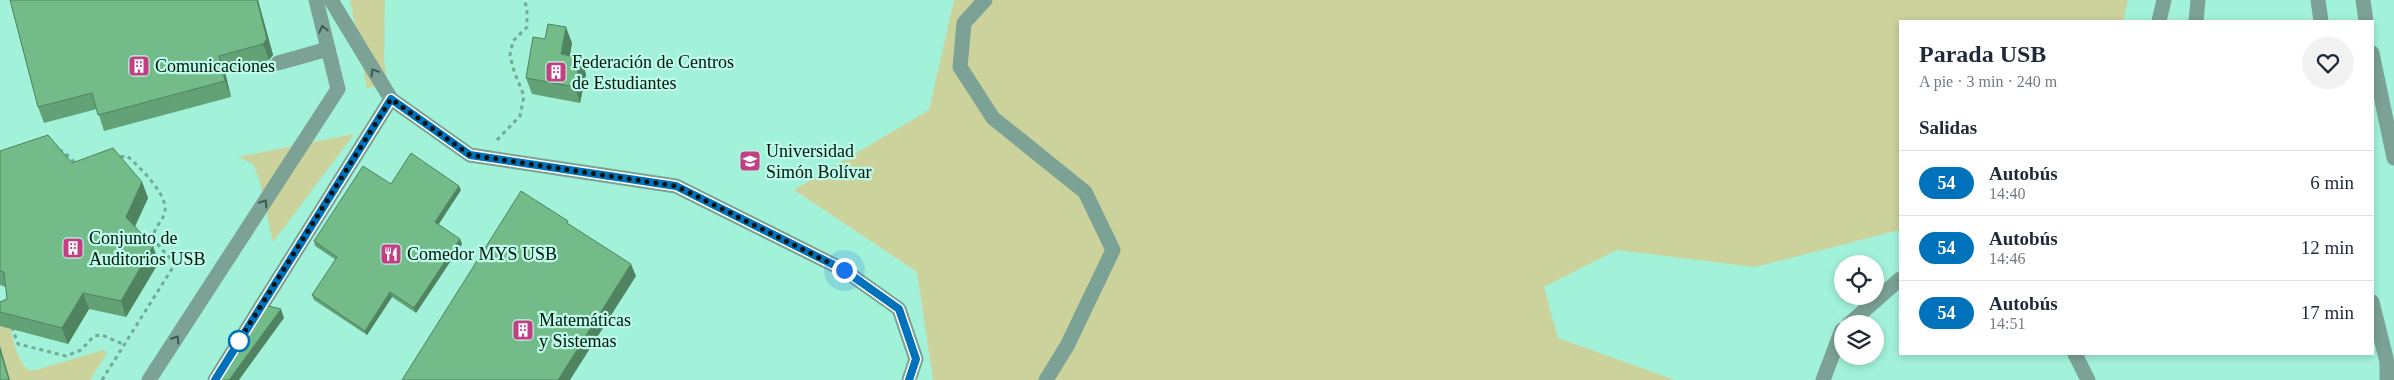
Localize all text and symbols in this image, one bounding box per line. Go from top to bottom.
one-way arrow [318,24,329,33]
button: heart [2302,37,2354,89]
text: Parada USB [1919,41,2046,67]
place label: Federación de Centros de Estudiantes [572,52,734,93]
building icon: Comunicaciones [127,54,151,78]
place label: Comunicaciones [155,56,275,76]
building icon: Federación de Centros de Estudiantes [544,60,568,84]
one-way arrow [371,68,381,77]
text: A pie · 3 min · 240 m [1919,73,2057,90]
text: Salidas [1919,117,1977,138]
place label: Universidad Simón Bolívar [766,141,872,182]
school or university icon: Universidad Simón Bolívar [738,149,762,173]
text: Autobús [1989,163,2058,184]
text: 6 min [2310,172,2354,193]
text: 54 [1938,173,1956,193]
text: 14:40 [1989,185,2025,202]
one-way arrow [258,199,267,208]
place label: Conjunto de Auditorios USB [89,228,206,269]
text: Autobús [1989,228,2058,249]
building icon: Conjunto de Auditorios USB [61,236,85,260]
text: 12 min [2301,237,2354,258]
text: 54 [1938,238,1956,258]
restaurant icon: Comedor MYS USB [379,242,403,266]
place label: Comedor MYS USB [407,244,557,264]
text: 14:46 [1989,250,2025,267]
map controls [1834,255,1884,365]
button: locate [1834,255,1884,305]
your location [832,258,857,283]
text: Autobús [1989,293,2058,314]
text: 17 min [2301,302,2354,323]
text: 54 [1938,303,1956,323]
place label: Matemáticas y Sistemas [539,310,631,351]
button: layers [1834,315,1884,365]
text: 14:51 [1989,315,2025,332]
building icon: Matemáticas y Sistemas [511,318,535,342]
unlabelled marker [228,330,250,352]
one-way arrow [170,335,179,345]

